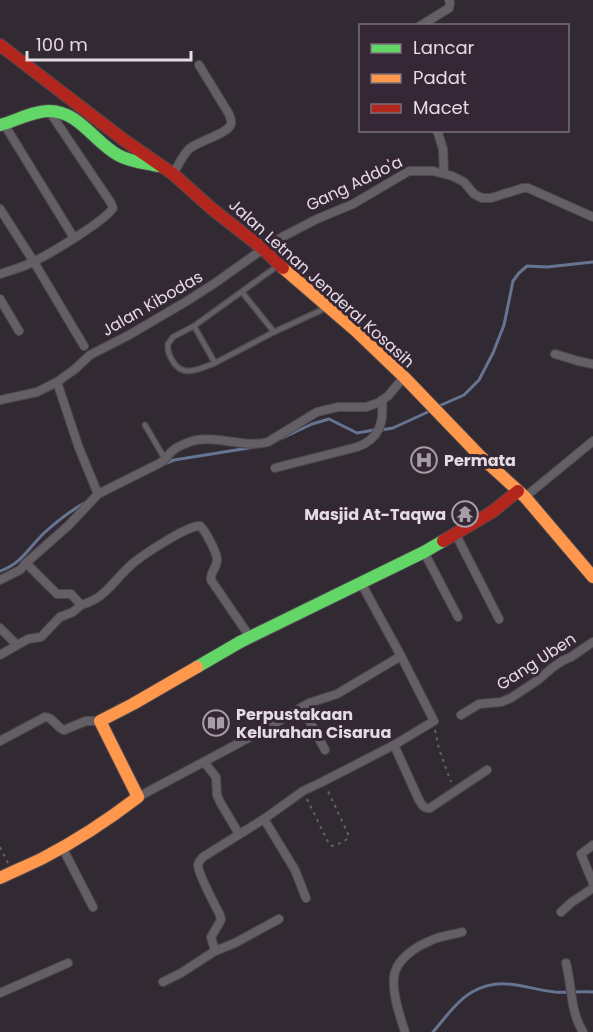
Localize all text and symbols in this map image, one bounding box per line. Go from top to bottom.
scale bar [27,24,190,62]
legend [359,24,569,132]
text: 100 m [36,32,88,57]
text: Lancar [413,35,475,60]
text: Padat [413,65,466,90]
text: Macet [413,95,469,120]
street label: Gang Addo'a [302,150,406,217]
street label: Jalan Letnan Jenderal Kosasih [224,194,420,373]
street label: Jalan Kibodas [98,265,207,342]
hospital icon: Permata [409,445,439,475]
place label: Permata [444,449,516,472]
temple icon: Masjid At-Taqwa [450,499,480,529]
place label: Masjid At-Taqwa [304,503,446,526]
street label: Gang Uben [492,627,580,696]
place label: Perpustakaan Kelurahan Cisarua [236,703,391,744]
library icon: Perpustakaan Kelurahan Cisarua [201,708,231,738]

